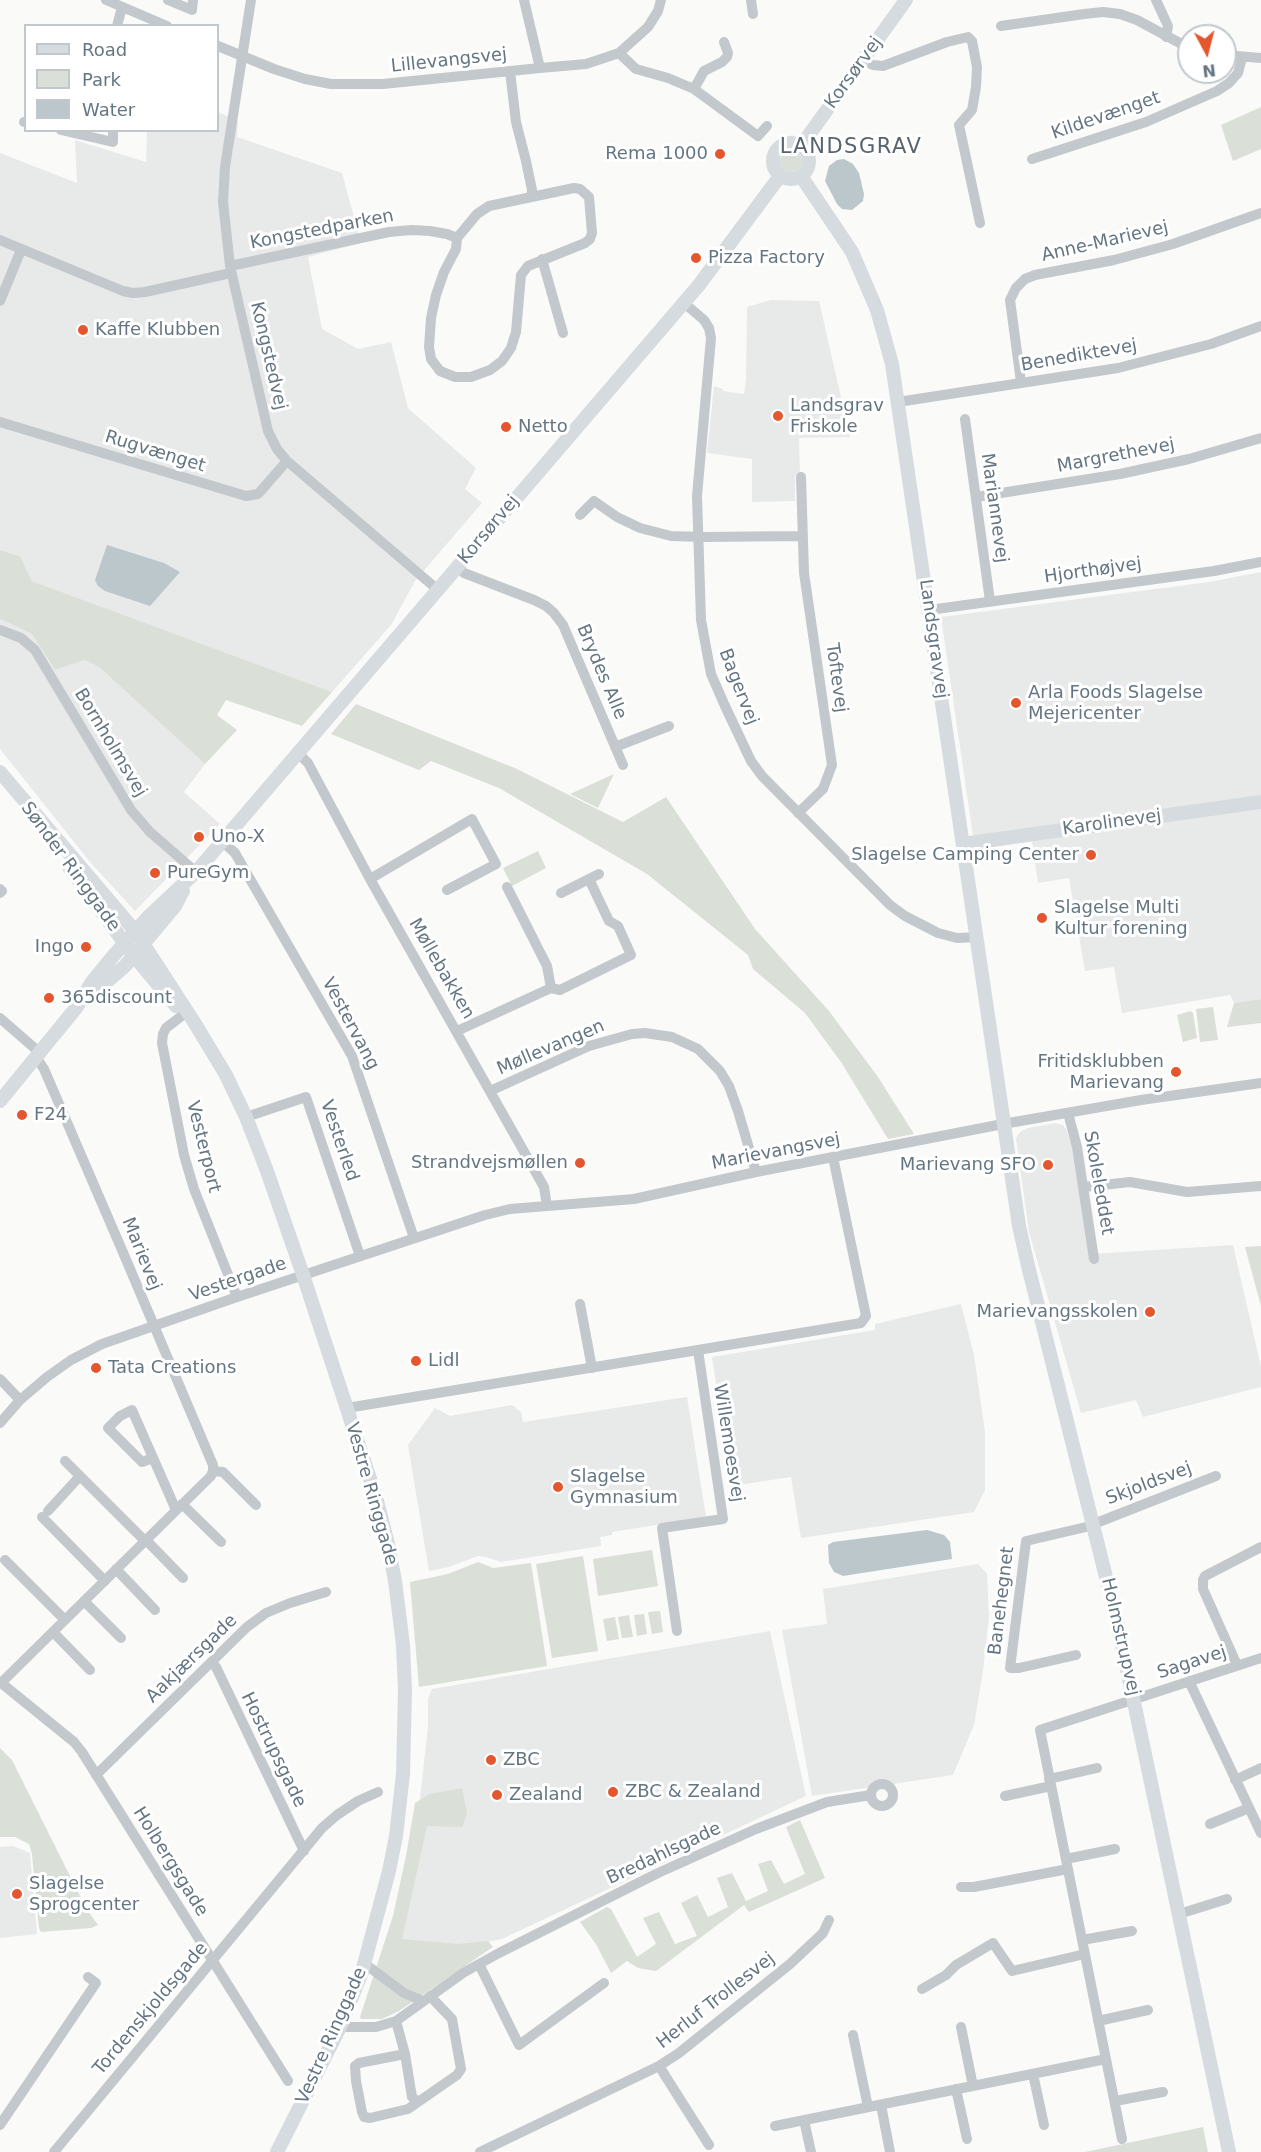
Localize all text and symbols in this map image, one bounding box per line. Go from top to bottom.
legend [24,24,219,132]
north arrow [1177,24,1237,84]
street label: Korsørvej [821,33,887,113]
text: Road [82,39,127,60]
street label: Lillevangsvej [390,44,508,78]
text: N [1201,60,1217,81]
text: Park [82,69,121,90]
street label: Kildevænget [1049,87,1163,145]
text: Water [82,99,135,120]
district label: LANDSGRAV [780,135,922,161]
place label: Rema 1000 [605,143,708,165]
marker: Rema 1000 [713,147,727,161]
street label: Kongstedparken [248,205,396,255]
street label: Anne-Marievej [1039,217,1171,267]
place label: Pizza Factory [708,247,825,269]
marker: Pizza Factory [689,251,703,265]
street label: Kongstedvej [245,300,291,412]
place label: Kaffe Klubben [95,319,220,341]
marker: Kaffe Klubben [76,323,90,337]
street label: Benediktevej [1019,335,1139,377]
place label: Landsgrav Friskole [790,395,884,438]
marker: Landsgrav Friskole [771,409,785,423]
place label: Netto [518,416,568,438]
marker: Netto [499,420,513,434]
street label: Rugvænget [102,426,208,478]
street label: Margrethevej [1055,434,1177,478]
street label: Mariannevej [976,452,1012,564]
street label: Korsørvej [454,491,524,569]
street label: Hjorthøjvej [1043,553,1143,589]
street label: Landsgravvej [914,578,952,700]
street label: Brydes Alle [571,621,631,723]
street label: Toftevej [820,642,852,714]
street label: Bagervej [714,646,762,728]
place label: Arla Foods Slagelse Mejericenter [1028,682,1203,724]
street label: Bornholmsvej [69,685,151,801]
marker: Arla Foods Slagelse Mejericenter [1009,696,1023,710]
street label: Sønder Ringgade [16,798,124,936]
street label: Karolinevej [1061,805,1163,841]
place label: Uno-X [211,826,265,848]
marker: Uno-X [192,830,206,844]
place label: Slagelse Camping Center [851,844,1079,866]
marker: Slagelse Camping Center [1084,848,1098,862]
place label: PureGym [167,862,249,884]
marker: PureGym [148,866,162,880]
place label: Slagelse Multi Kultur forening [1054,897,1188,940]
marker: Slagelse Multi Kultur forening [1035,911,1049,925]
street label: Møllebakken [403,915,479,1023]
place label: Ingo [35,936,74,958]
marker: Ingo [79,940,93,954]
street label: Vestervang [317,974,383,1074]
place label: 365discount [61,987,172,1009]
marker: 365discount [42,991,56,1005]
street label: Møllevangen [494,1016,608,1080]
place label: Fritidsklubben Marievang [1038,1051,1164,1094]
marker: Fritidsklubben Marievang [1169,1065,1183,1079]
street label: Vesterled [315,1098,363,1184]
street label: Vesterport [181,1099,225,1195]
place label: F24 [34,1104,67,1126]
marker: F24 [15,1108,29,1122]
street label: Marievangsvej [710,1129,842,1175]
street label: Skoleleddet [1078,1129,1118,1237]
place label: Strandvejsmøllen [411,1152,568,1174]
place label: Marievang SFO [900,1154,1036,1176]
marker: Strandvejsmøllen [573,1156,587,1170]
marker: Marievang SFO [1041,1158,1055,1172]
street label: Marievej [117,1214,165,1294]
street label: Vestergade [186,1253,290,1307]
place label: Marievangsskolen [976,1301,1138,1323]
marker: Marievangsskolen [1143,1305,1157,1319]
place label: Lidl [428,1350,459,1372]
marker: Lidl [409,1354,423,1368]
place label: Tata Creations [108,1357,236,1379]
marker: Tata Creations [89,1361,103,1375]
street label: Willemoesvej [708,1382,748,1504]
street label: Vestre Ringgade [340,1420,402,1568]
street label: Skjoldsvej [1103,1458,1195,1510]
place label: Slagelse Gymnasium [570,1466,678,1508]
marker: Slagelse Gymnasium [551,1480,565,1494]
street label: Banehegnet [985,1545,1019,1657]
street label: Holmstrupvej [1096,1576,1144,1698]
street label: Aakjærsgade [142,1610,242,1708]
street label: Sagavej [1155,1642,1229,1684]
street label: Hostrupsgade [236,1689,310,1811]
place label: ZBC [503,1749,540,1771]
marker: ZBC [484,1753,498,1767]
place label: ZBC & Zealand [625,1781,761,1803]
place label: Zealand [509,1784,582,1806]
marker: ZBC & Zealand [606,1785,620,1799]
marker: Zealand [490,1788,504,1802]
street label: Holbergsgade [128,1803,212,1921]
street label: Bredahlsgade [603,1818,725,1890]
place label: Slagelse Sprogcenter [29,1873,139,1916]
marker: Slagelse Sprogcenter [10,1887,24,1901]
street label: Tordenskjoldsgade [89,1938,213,2080]
street label: Herluf Trollesvej [653,1948,779,2054]
street label: Vestre Ringgade [292,1964,372,2108]

